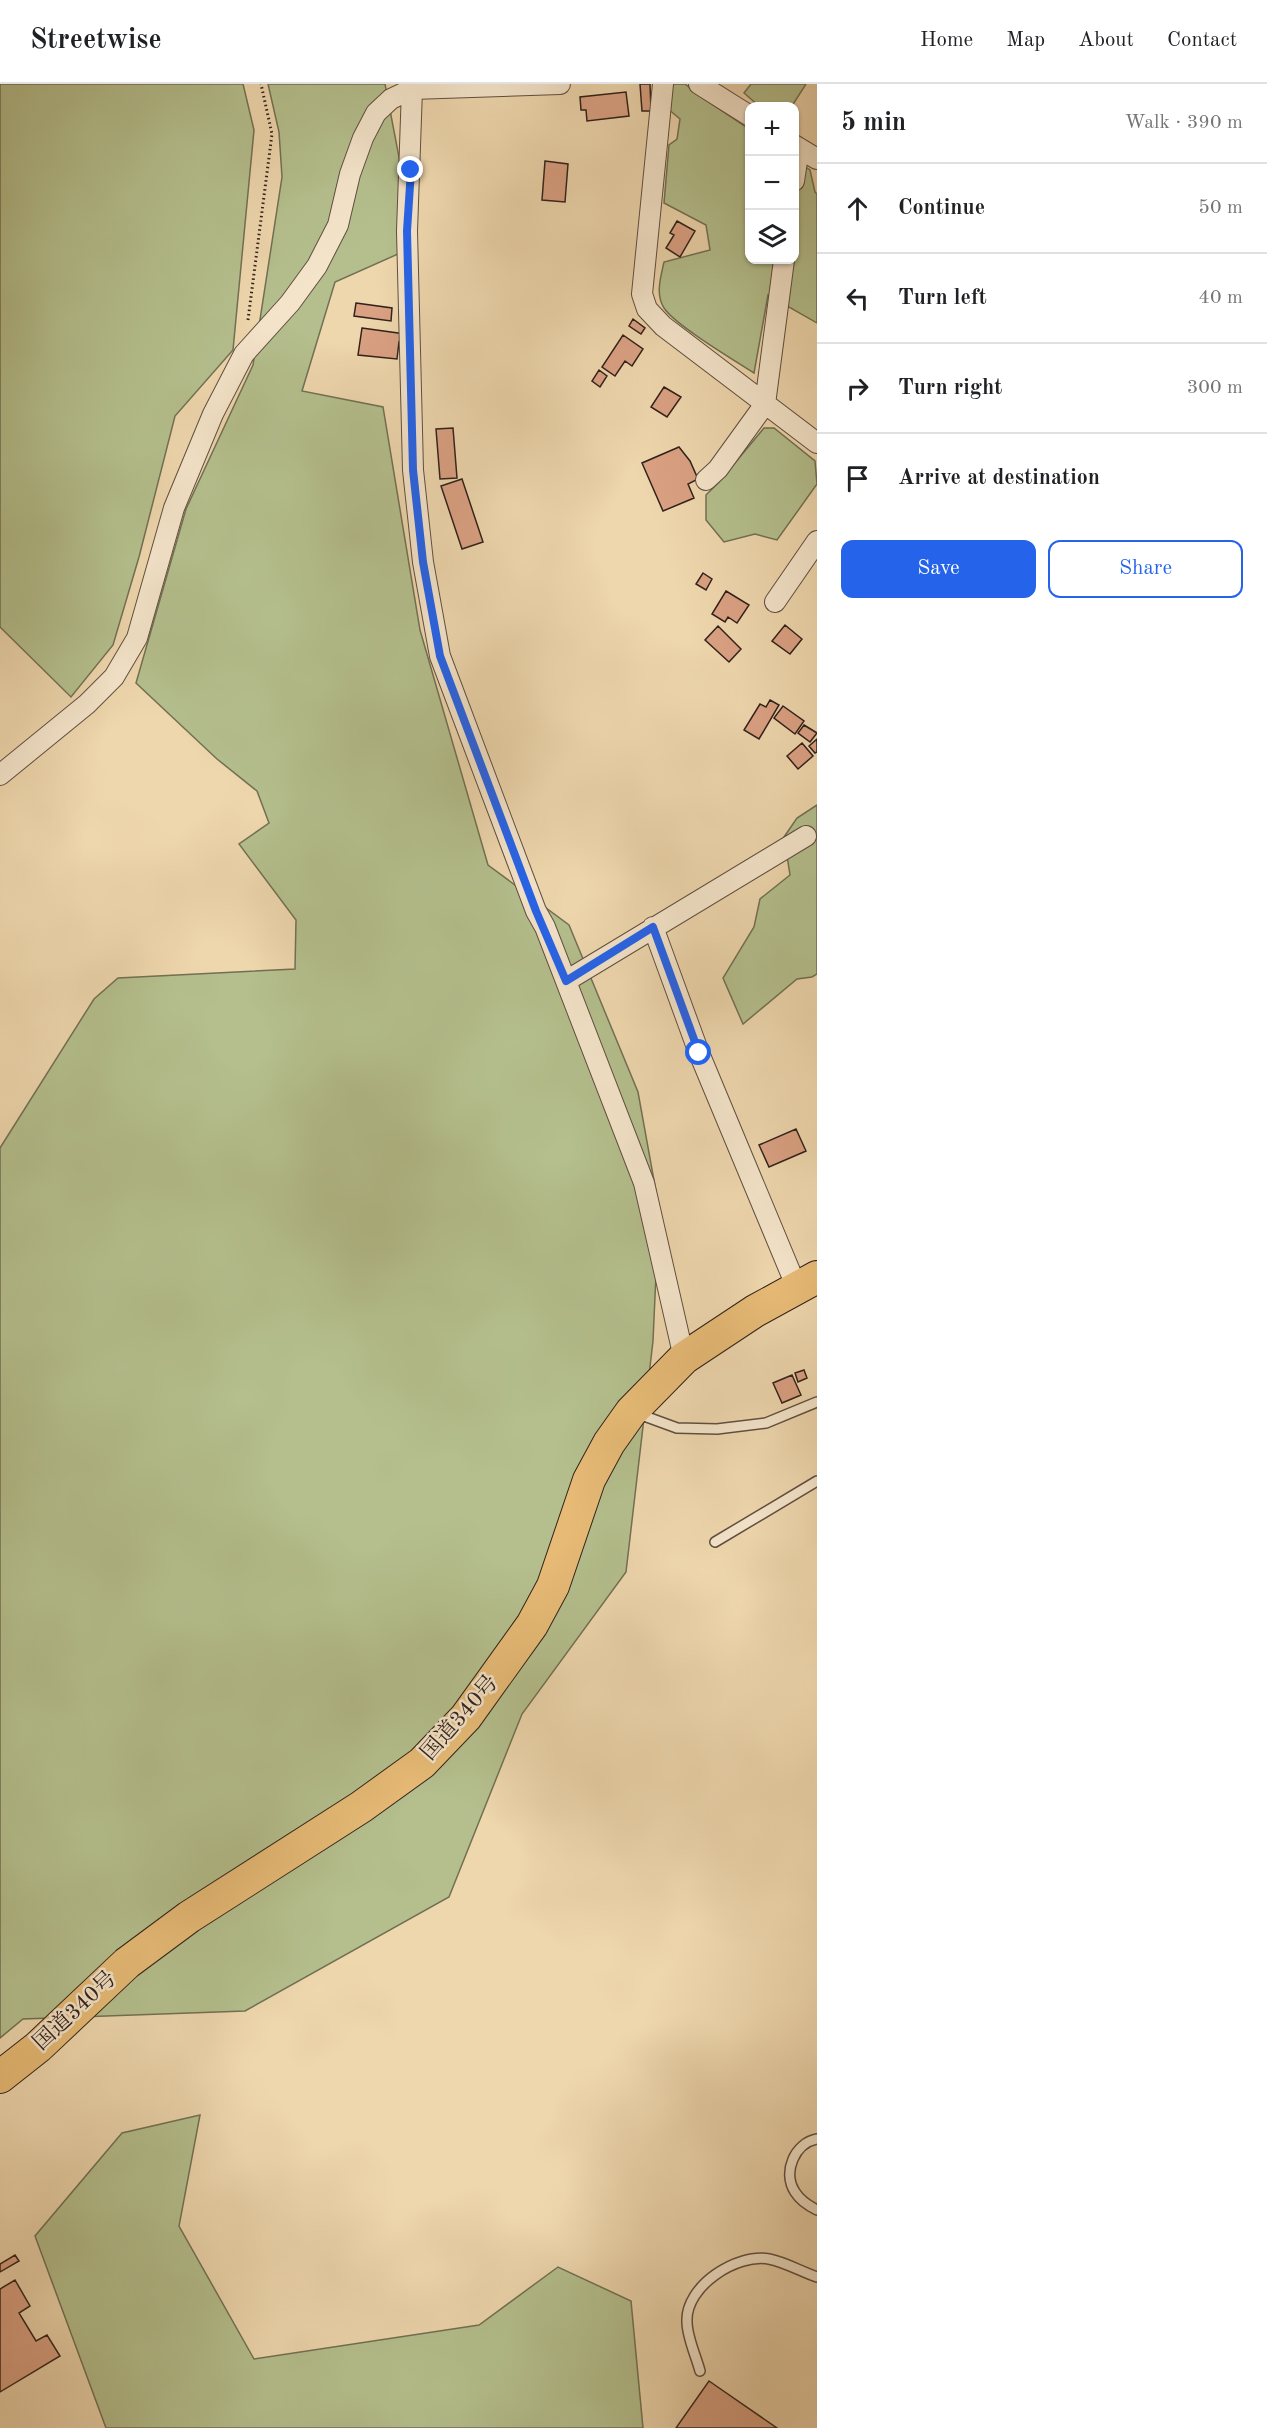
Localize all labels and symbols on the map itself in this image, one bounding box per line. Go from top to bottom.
route end [397,156,423,182]
route start [685,1039,711,1065]
street label: 国道340号 [416,1670,503,1765]
street label: 国道340号 [28,1966,121,2055]

